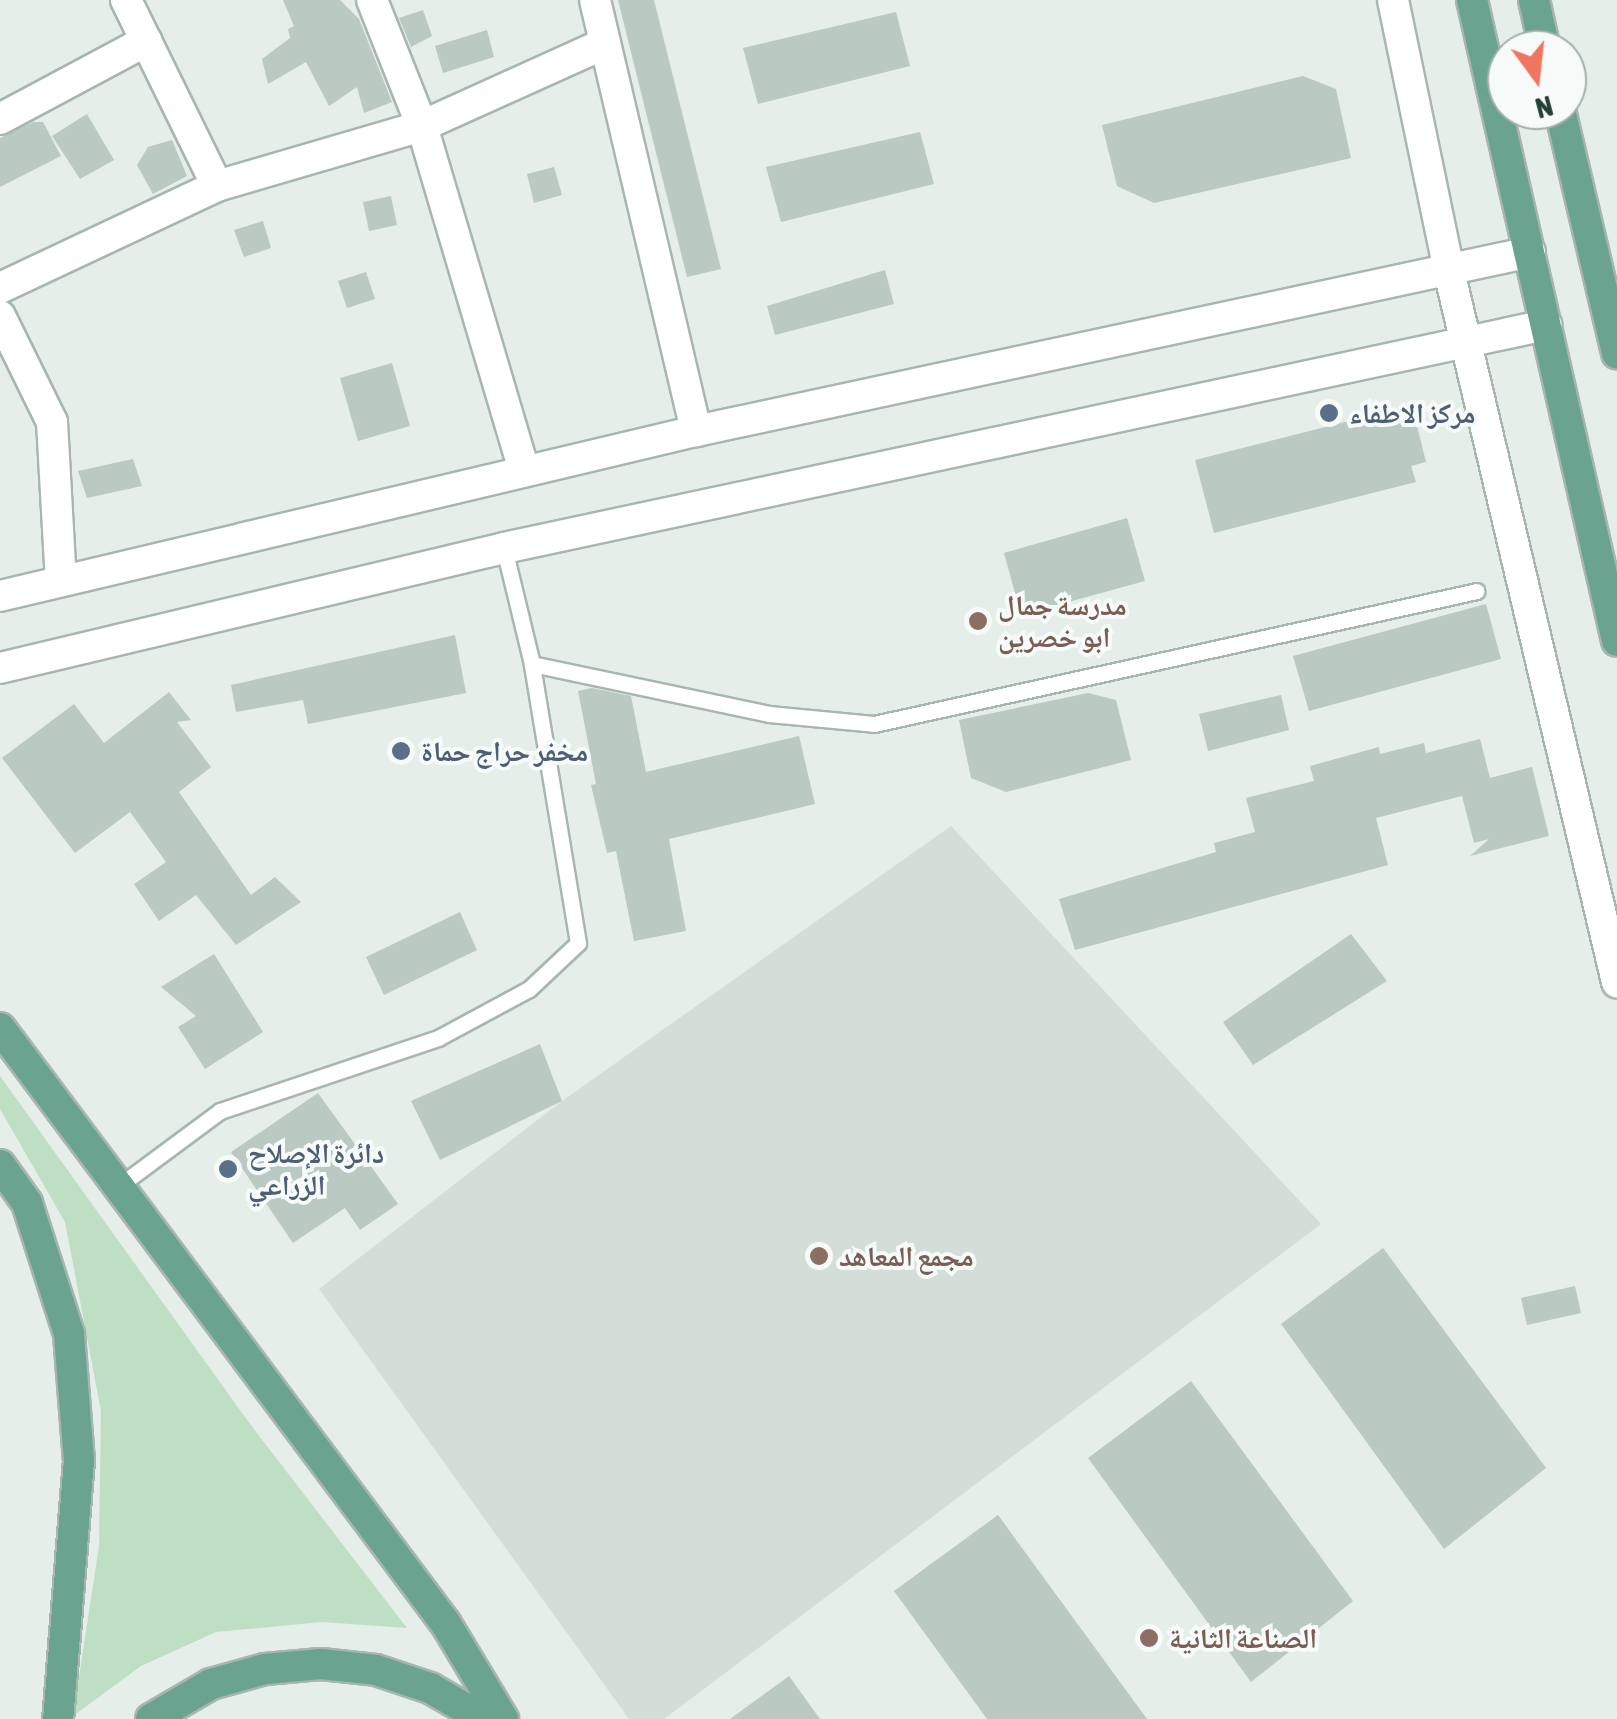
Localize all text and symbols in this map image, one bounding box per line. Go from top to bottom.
north arrow [1487,30,1587,130]
text: N [1532,89,1556,125]
place label: مركز الاطفاء [1349,396,1476,430]
marker: مركز الاطفاء [1318,402,1340,424]
place label: مدرسة جمال ابو خصرين [998,588,1127,654]
marker: مدرسة جمال ابو خصرين [967,610,989,632]
place label: مخفر حراج حماة [421,734,588,768]
marker: مخفر حراج حماة [390,740,412,762]
place label: دائرة الإصلاح الزراعي [248,1136,384,1202]
marker: دائرة الإصلاح الزراعي [217,1158,239,1180]
place label: مجمع المعاهد [839,1239,974,1273]
marker: مجمع المعاهد [808,1245,830,1267]
place label: الصناعة الثانية [1169,1621,1317,1655]
marker: الصناعة الثانية [1138,1627,1160,1649]

